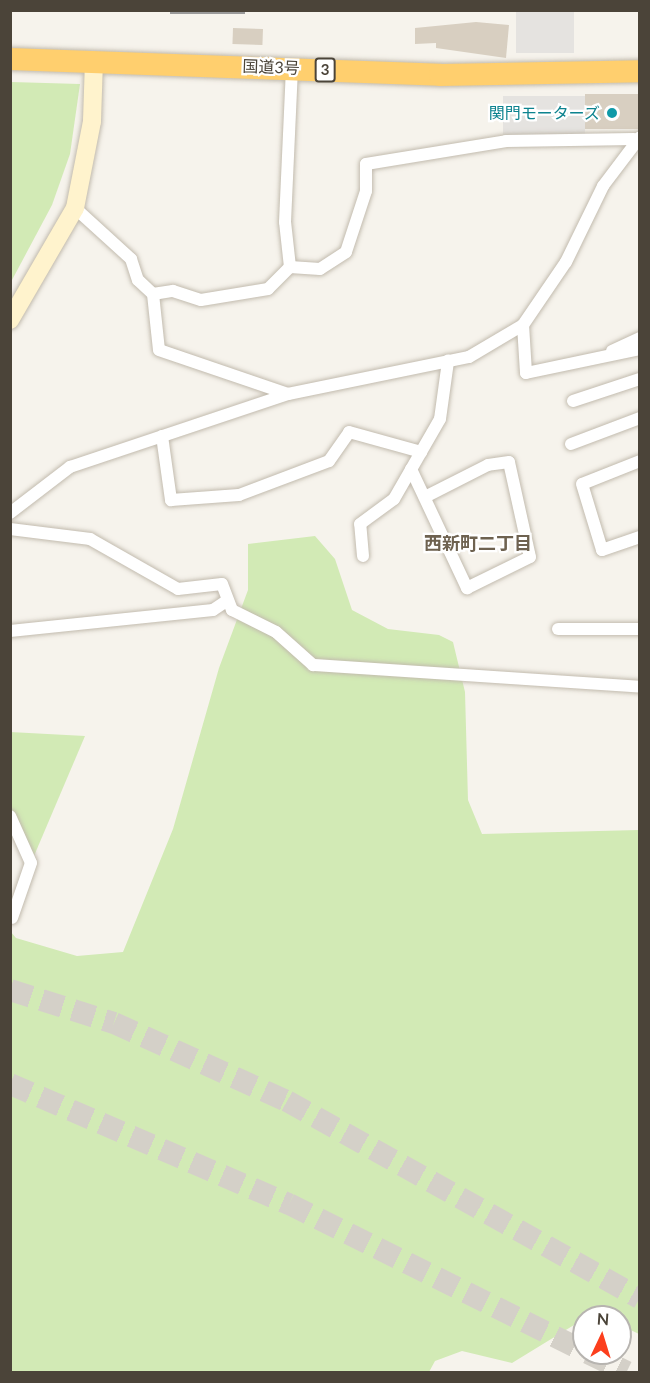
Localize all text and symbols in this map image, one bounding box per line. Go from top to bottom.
street label: 国道3号 [242,56,300,78]
road number: 3 [314,58,336,82]
place label: 関門モーターズ [488,103,600,123]
marker: 関門モーターズ [605,106,619,120]
district label: 西新町二丁目 [424,532,532,554]
north arrow [572,1305,632,1365]
text: N [596,1309,610,1328]

